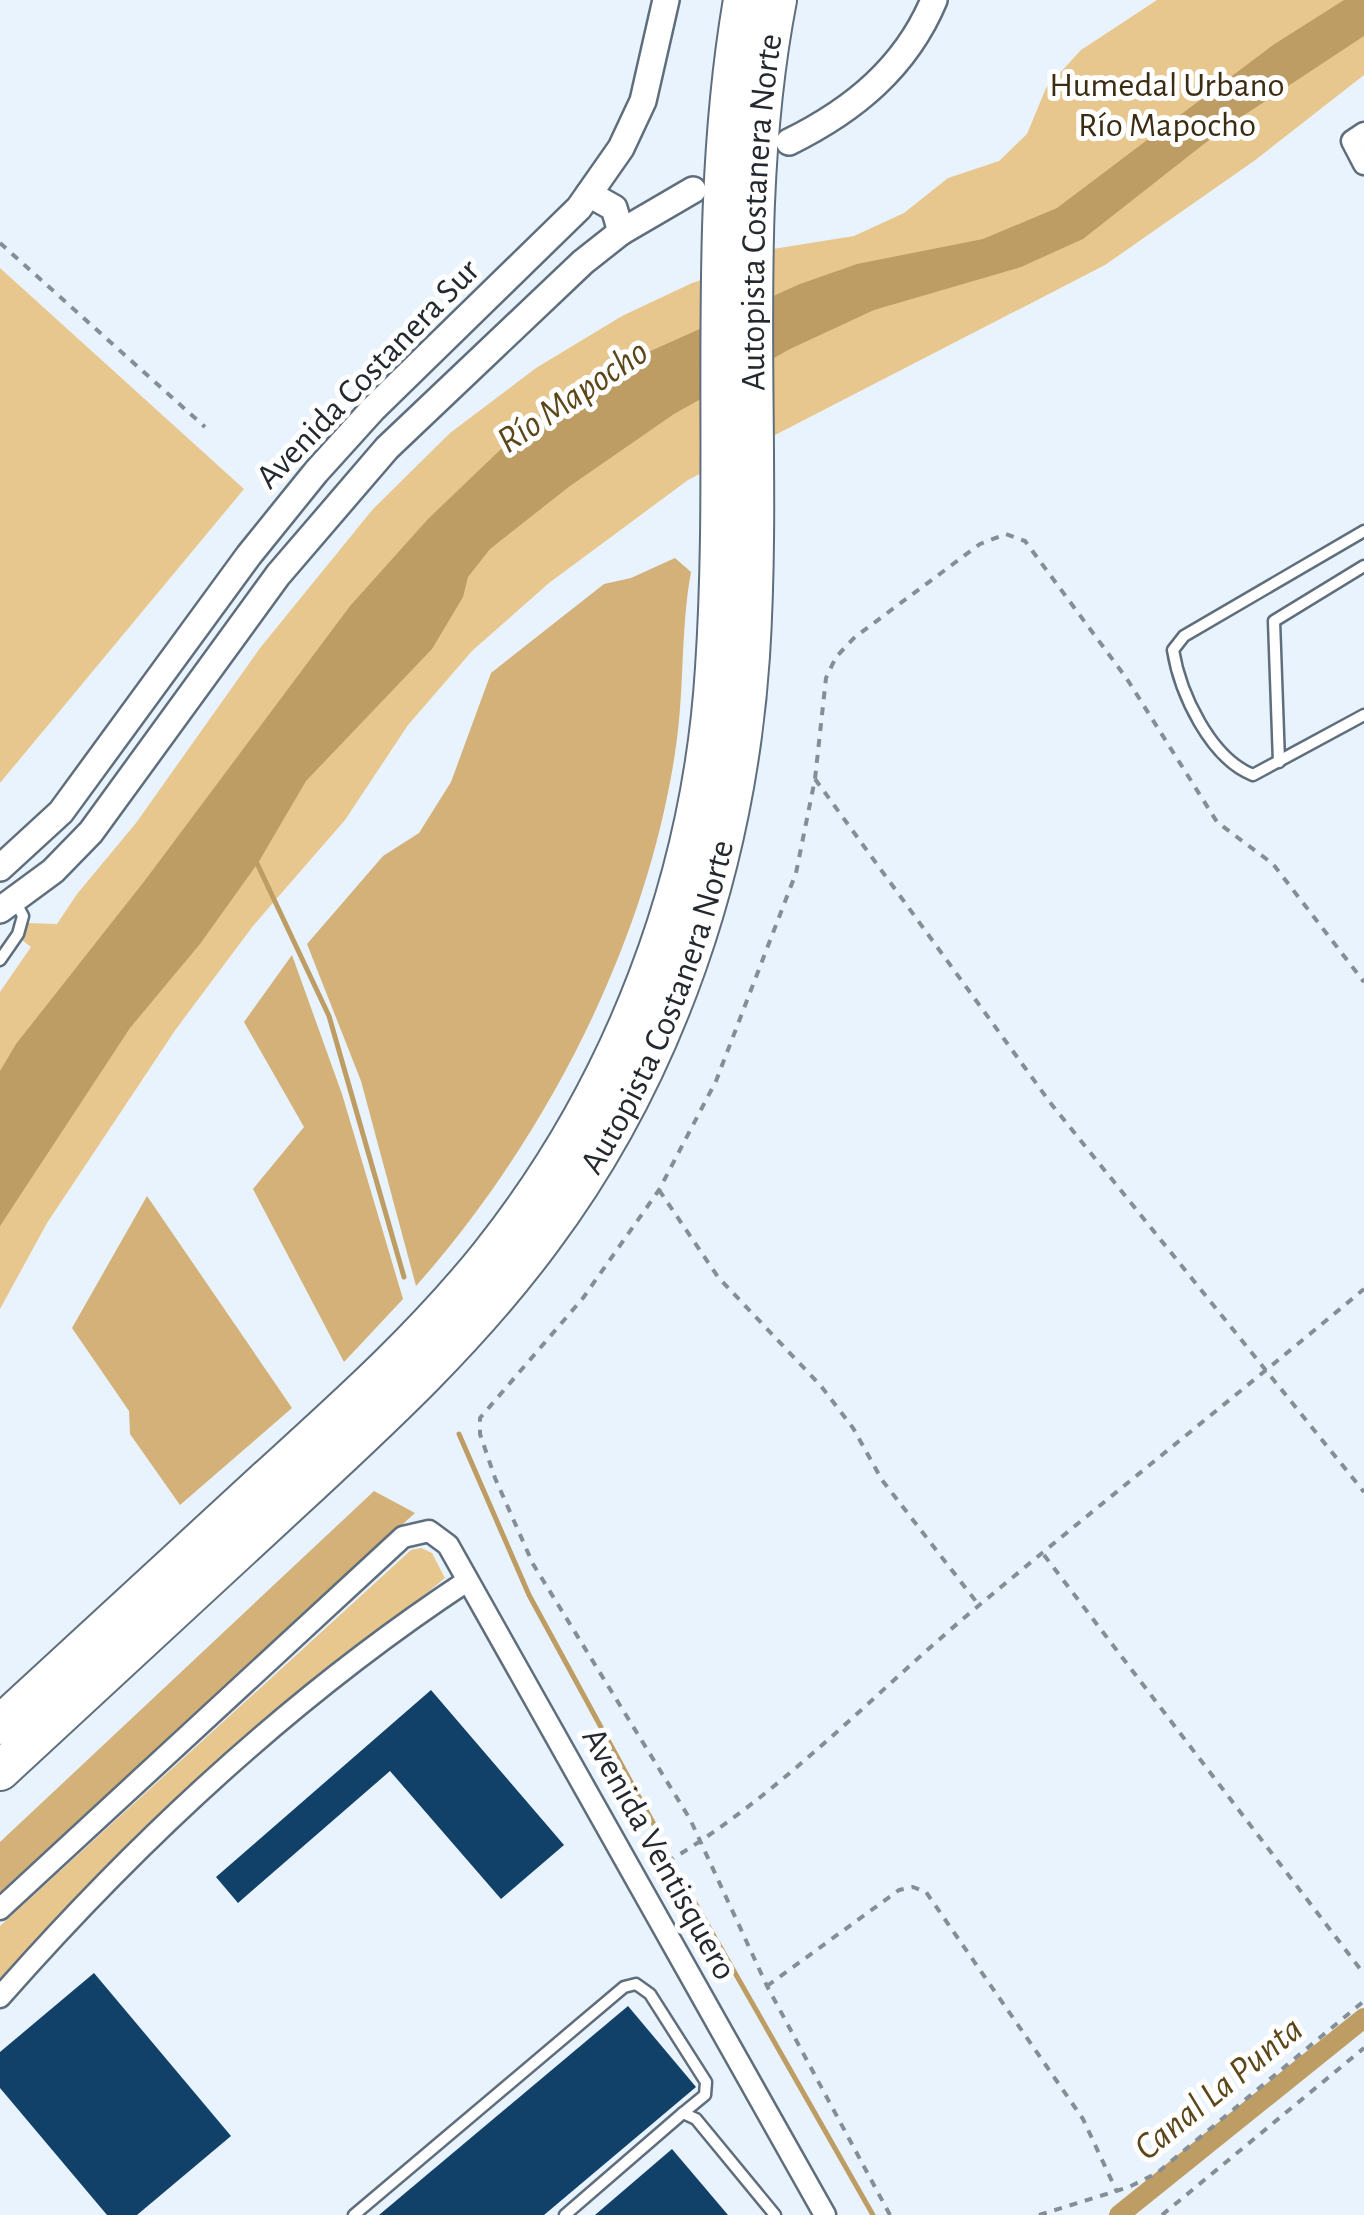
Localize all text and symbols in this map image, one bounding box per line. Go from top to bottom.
street label: Autopista Costanera Norte [735,31,788,391]
park label: Humedal Urbano Río Mapocho [1049,68,1285,143]
street label: Avenida Costanera Sur [250,252,487,495]
water label: Río Mapocho [491,333,655,461]
street label: Autopista Costanera Norte [574,837,740,1180]
street label: Avenida Ventisquero [575,1722,743,1986]
water label: Canal La Punta [1128,2010,1310,2168]

